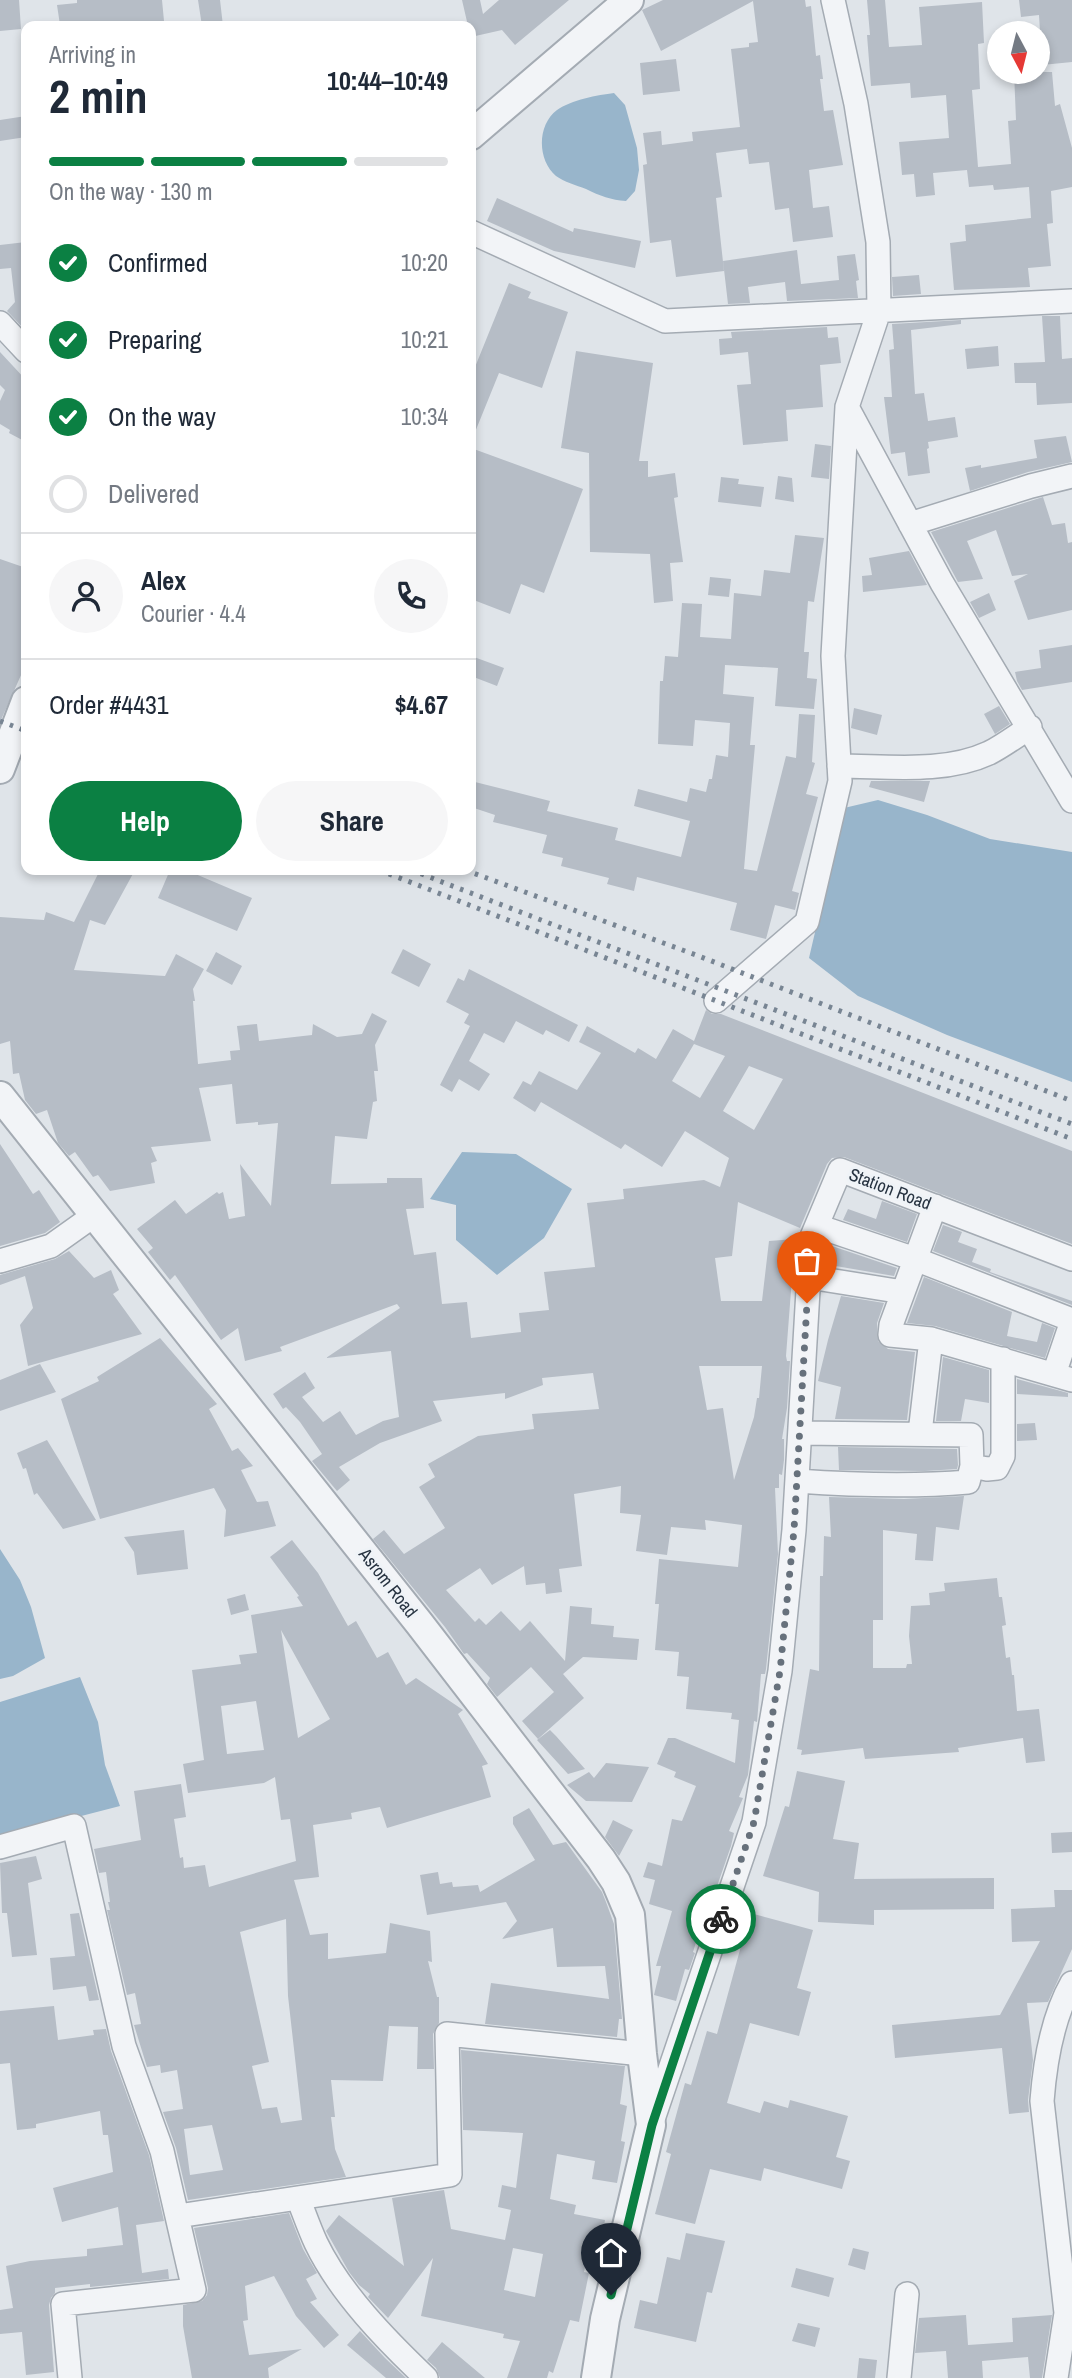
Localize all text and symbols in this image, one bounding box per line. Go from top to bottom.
north arrow [987,21,1050,84]
map controls [987,21,1050,84]
text: Arriving in [49,39,136,70]
text: 10:44–10:49 [327,63,448,98]
text: 2 min [49,65,148,127]
text: On the way · 130 m [49,176,213,207]
icon: check [49,244,87,282]
text: Confirmed [108,245,208,280]
text: 10:20 [401,247,448,278]
icon: check [49,321,87,359]
text: Preparing [108,322,202,357]
text: 10:21 [401,324,448,355]
icon: check [49,398,87,436]
text: On the way [108,399,216,434]
text: 10:34 [401,401,448,432]
text: Delivered [108,476,199,511]
button: person [49,559,123,633]
button: phone [374,559,448,633]
text: Alex [141,563,186,598]
text: Courier · 4.4 [141,598,246,629]
text: Order #4431 [49,687,169,722]
text: $4.67 [395,687,448,722]
button: Help [49,781,242,861]
button: Share [256,781,448,861]
street label: Station Road [845,1161,935,1216]
pin [777,1231,837,1303]
icon: bag [788,1242,826,1280]
street label: Asrom Road [353,1542,423,1623]
courier [686,1884,756,1954]
icon: bike [702,1900,740,1938]
pin [581,2223,641,2295]
icon: home [592,2234,630,2272]

